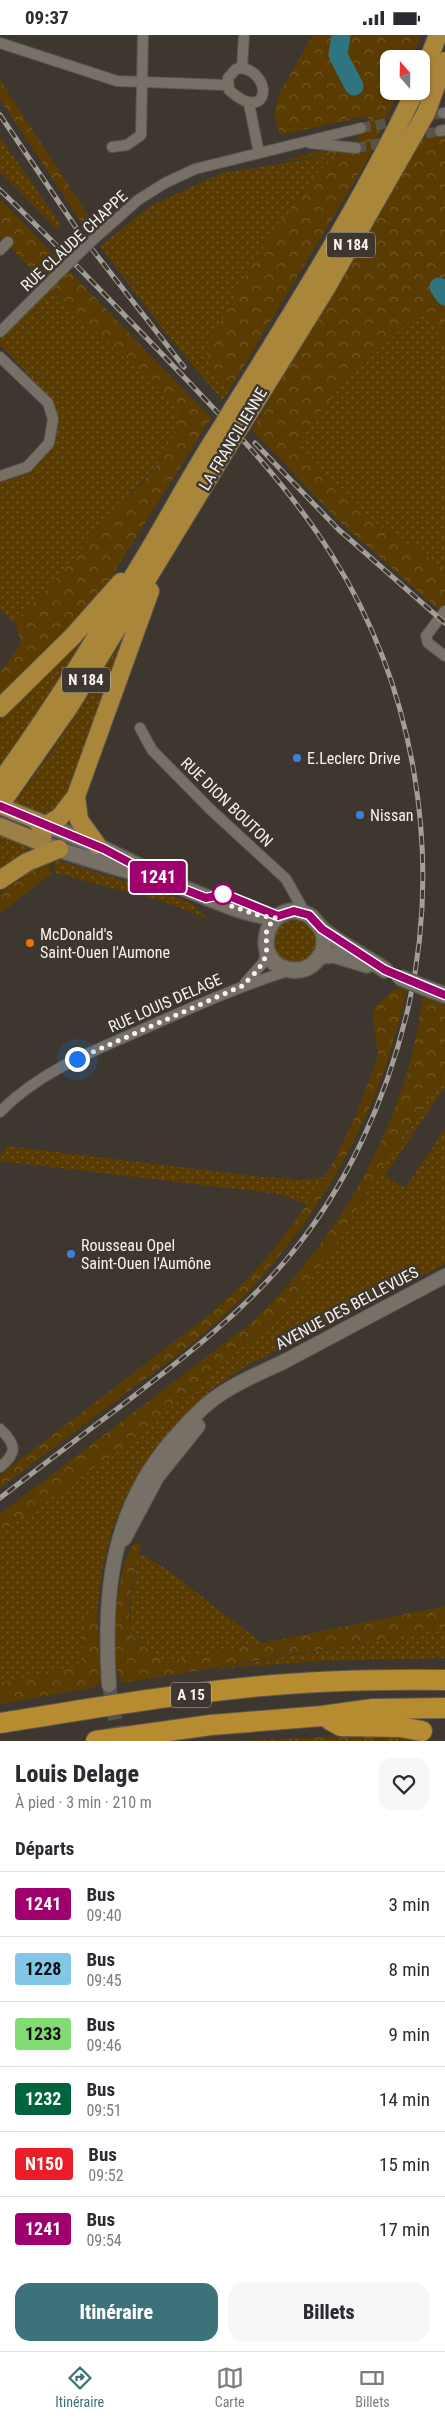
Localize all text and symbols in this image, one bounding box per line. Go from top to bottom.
text: 09:37 [25,6,69,29]
north arrow [380,50,430,100]
map controls [380,50,430,100]
street label: RUE CLAUDE CHAPPE [17,187,131,295]
road number: N 184 [327,233,375,257]
street label: LA FRANCILIENNE [195,384,271,494]
road number: N 184 [62,667,110,693]
place label: E.Leclerc Drive [307,749,401,768]
marker: E.Leclerc Drive [291,752,303,764]
street label: RUE DION BOUTON [177,753,277,851]
place label: Nissan [370,806,414,825]
marker: Nissan [354,809,366,821]
line badge: 1241 [123,861,193,893]
text: 1241 [140,866,176,887]
unlabelled marker [212,883,234,905]
place label: McDonald's Saint-Ouen l'Aumone [40,925,170,962]
marker: McDonald's Saint-Ouen l'Aumone [24,937,36,949]
street label: RUE LOUIS DELAGE [105,969,225,1037]
your location [65,1047,90,1072]
place label: Rousseau Opel Saint-Ouen l'Aumône [81,1236,211,1273]
marker: Rousseau Opel Saint-Ouen l'Aumône [65,1248,77,1260]
street label: AVENUE DES BELLEVUES [272,1262,422,1354]
road number: A 15 [171,1683,211,1707]
button: heart [378,1758,430,1810]
text: Louis Delage [15,1760,139,1788]
text: À pied · 3 min · 210 m [15,1793,152,1812]
text: Départs [15,1837,74,1860]
text: Bus [86,1883,115,1906]
text: 1241 [25,1893,61,1914]
text: 3 min [388,1893,430,1916]
text: 09:40 [86,1906,122,1925]
text: Bus [86,1948,115,1971]
text: 1228 [25,1958,61,1979]
text: 8 min [388,1958,430,1981]
text: 09:45 [86,1971,122,1990]
text: Bus [86,2013,115,2036]
text: 1233 [25,2023,61,2044]
text: 9 min [388,2023,430,2046]
text: 09:46 [86,2036,122,2055]
text: Bus [86,2078,115,2101]
text: 1232 [25,2088,61,2109]
text: 14 min [379,2088,430,2111]
text: 09:51 [86,2101,122,2120]
text: Bus [88,2143,117,2166]
text: N150 [25,2153,63,2174]
text: 15 min [379,2153,430,2176]
text: 09:52 [88,2166,124,2185]
text: Bus [86,2208,115,2231]
text: 1241 [25,2218,61,2239]
text: 17 min [379,2218,430,2241]
text: 09:54 [86,2231,122,2250]
button: Itinéraire [15,2283,218,2341]
button: Billets [228,2283,430,2341]
tab: Itinéraire [55,2364,104,2410]
tab: Carte [215,2364,245,2410]
tab: Billets [355,2364,390,2410]

